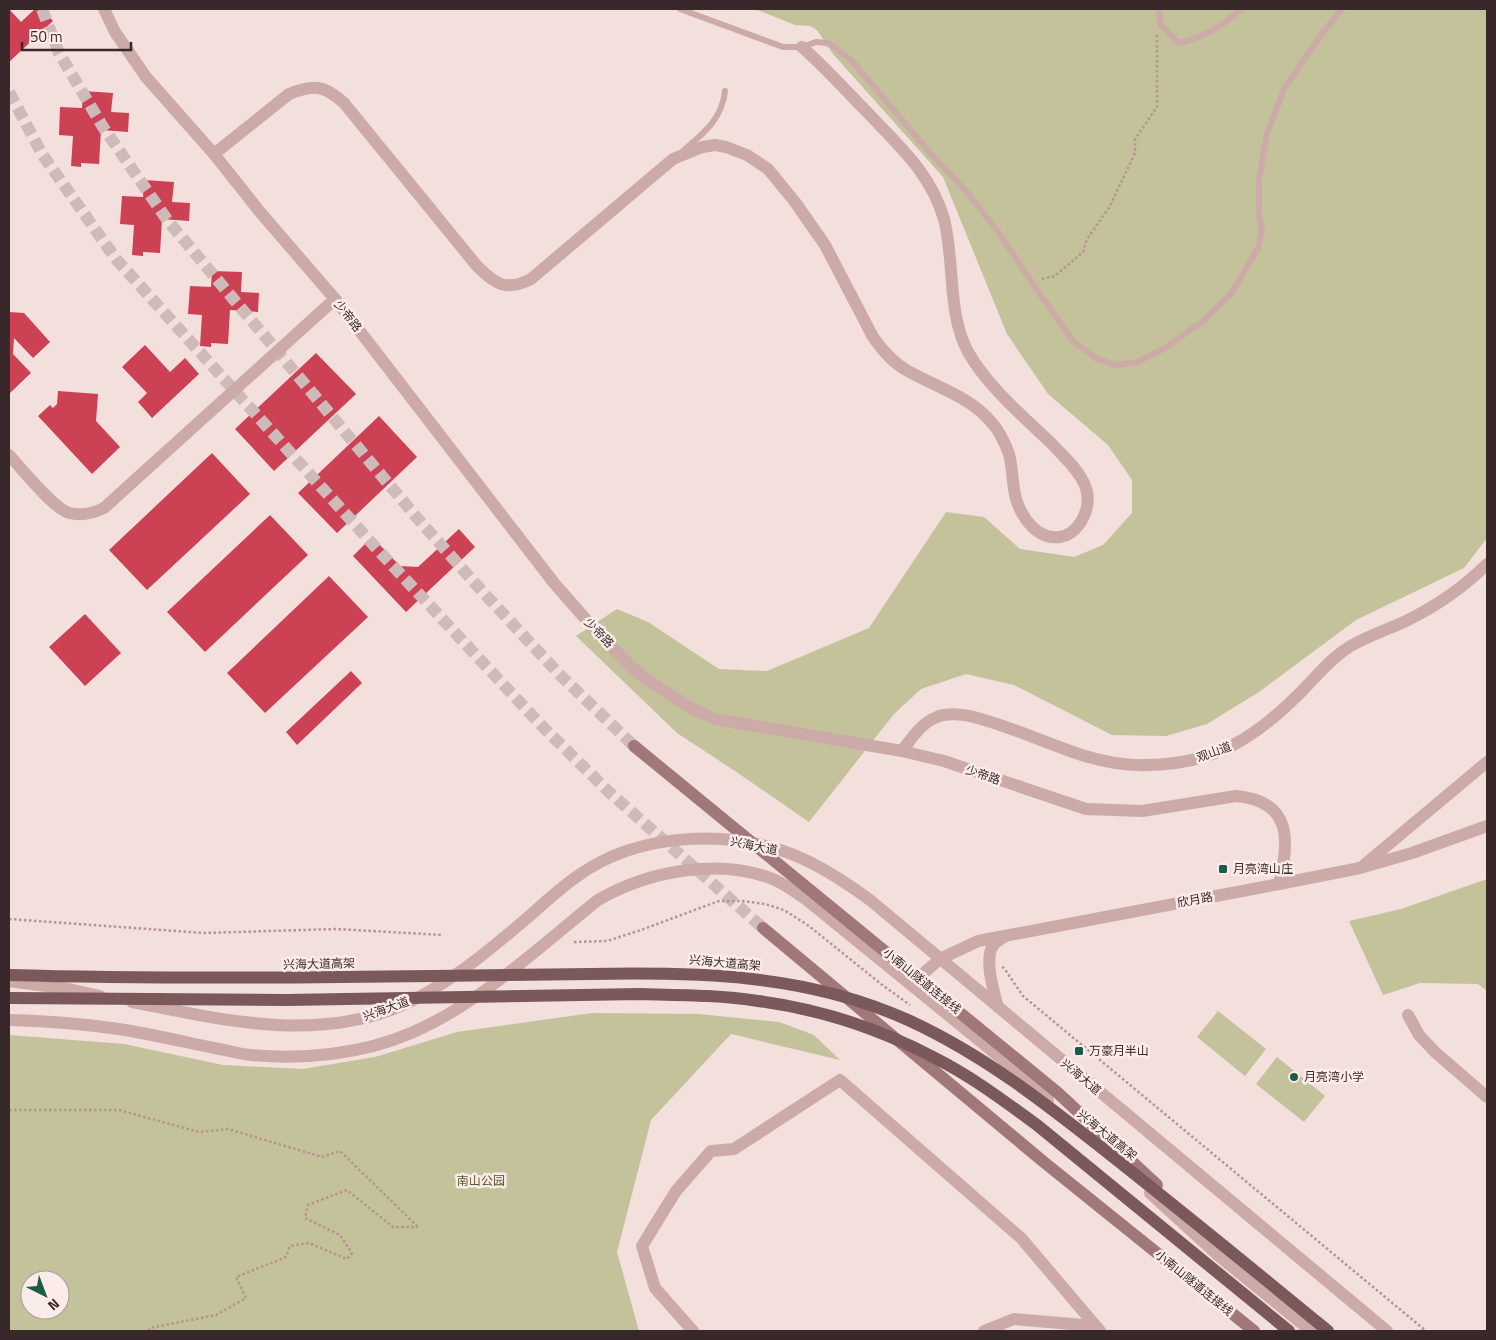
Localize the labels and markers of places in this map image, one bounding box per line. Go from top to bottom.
place label: 月亮湾山庄 [1233,859,1293,878]
marker: 月亮湾山庄 [1217,863,1229,875]
place label: 万豪月半山 [1089,1041,1149,1060]
marker: 万豪月半山 [1073,1045,1085,1057]
place label: 月亮湾小学 [1304,1067,1364,1086]
marker: 月亮湾小学 [1288,1071,1300,1083]

